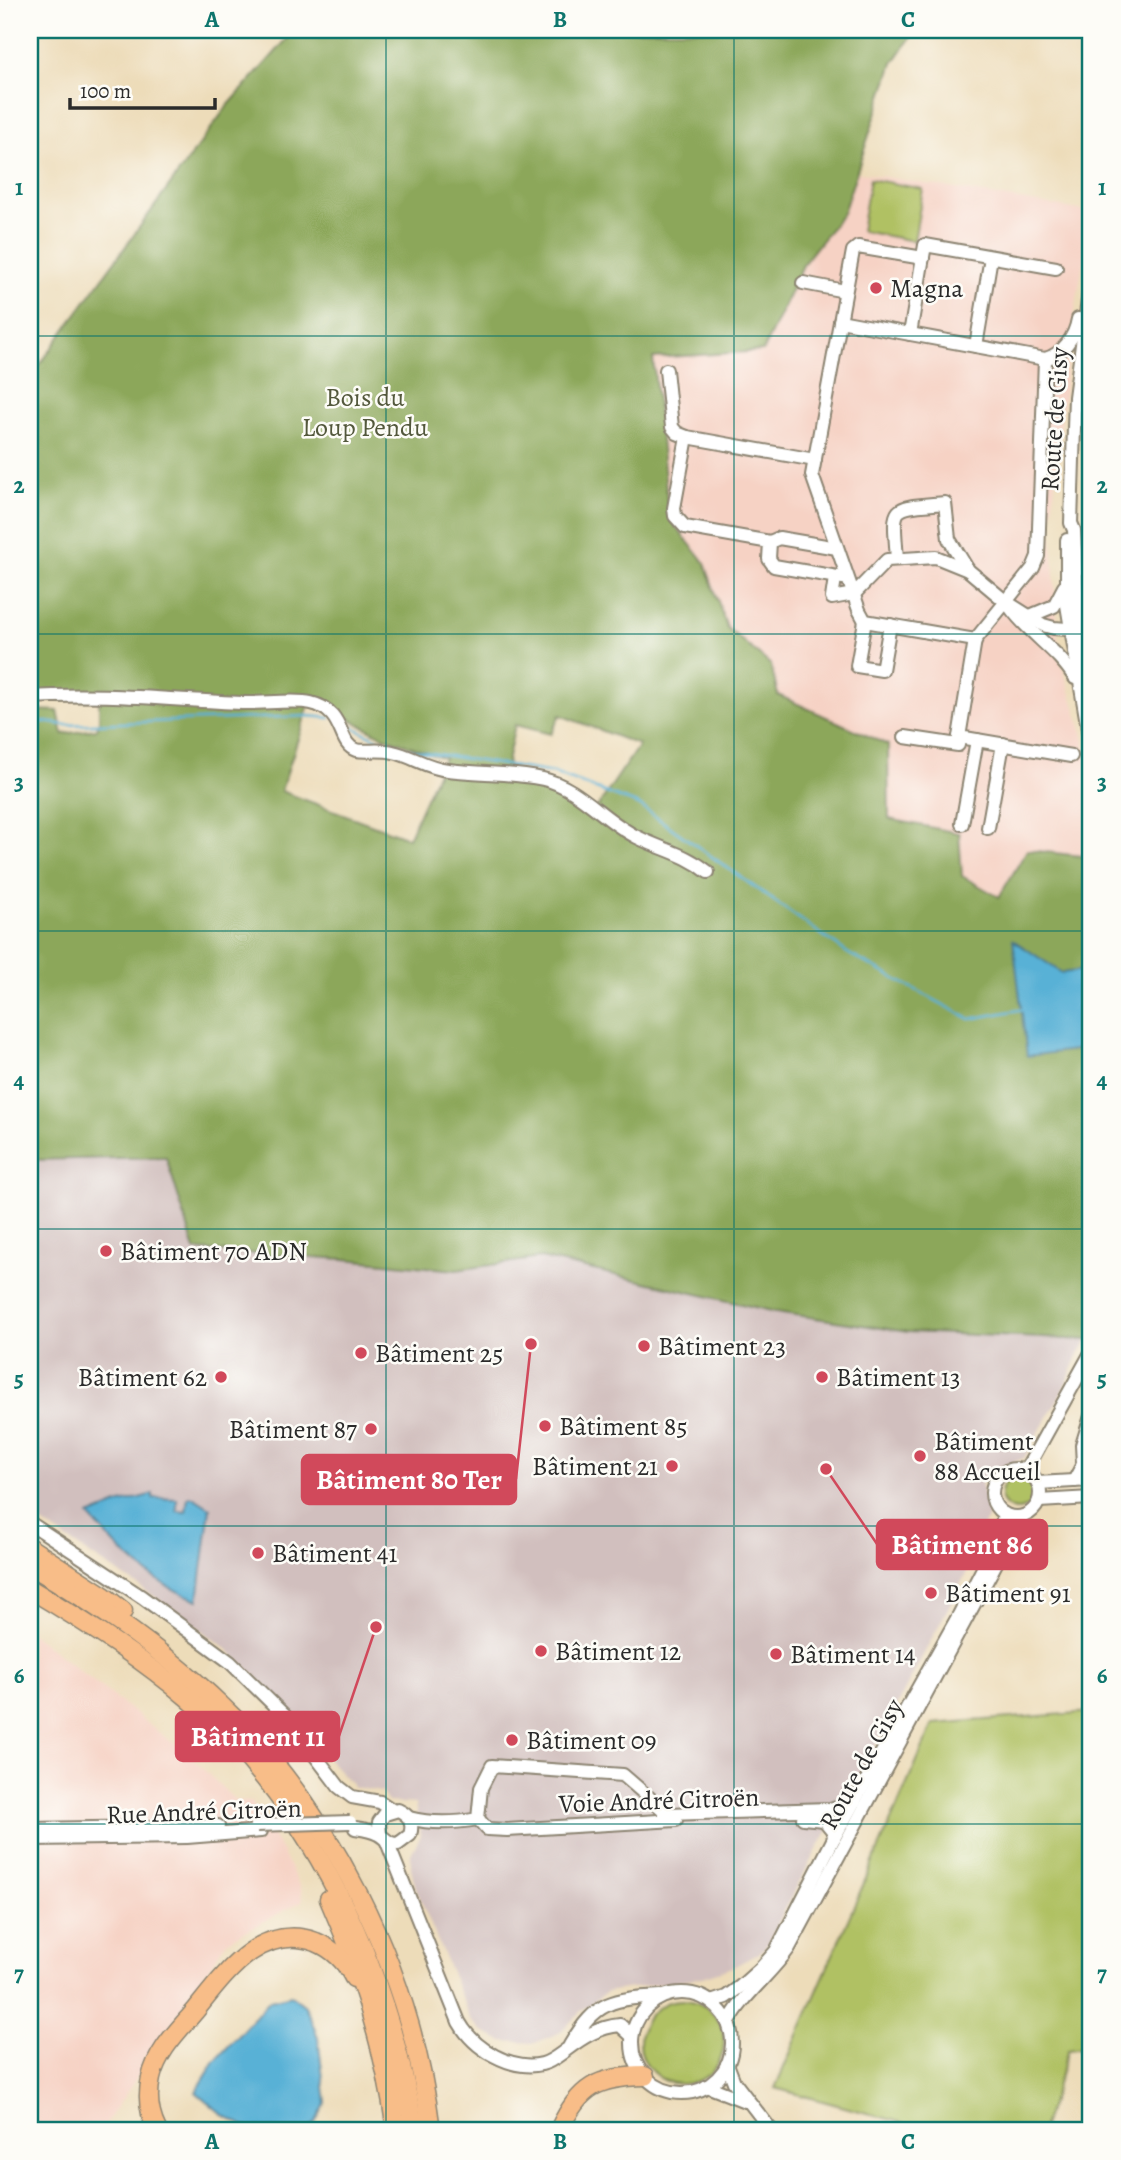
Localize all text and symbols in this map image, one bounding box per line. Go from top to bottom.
text: A [204,4,220,35]
text: B [553,4,567,35]
text: C [901,4,915,35]
scale bar [70,66,215,110]
text: 100 m [80,77,131,105]
text: 1 [15,172,23,203]
text: 1 [1098,172,1106,203]
place label: Magna [890,271,963,306]
marker: Magna [868,280,884,296]
street label: Route de Gisy [1032,345,1077,492]
park label: Bois du Loup Pendu [302,380,429,445]
text: 2 [13,470,25,501]
text: 2 [1096,470,1108,501]
text: 3 [14,767,24,798]
text: 3 [1097,767,1107,798]
text: 4 [14,1065,25,1096]
text: 4 [1097,1065,1108,1096]
place label: Bâtiment 70 ADN [120,1234,307,1269]
marker: Bâtiment 70 ADN [98,1243,114,1259]
place label: Bâtiment 23 [658,1329,786,1364]
place label: Bâtiment 25 [375,1336,503,1371]
marker: Bâtiment 23 [636,1338,652,1354]
marker: Bâtiment 25 [353,1345,369,1361]
place label: Bâtiment 62 [78,1360,207,1395]
place label: Bâtiment 13 [836,1360,961,1395]
text: 5 [14,1363,24,1394]
text: 5 [1097,1363,1107,1394]
marker: Bâtiment 62 [213,1369,229,1385]
marker: Bâtiment 13 [814,1369,830,1385]
place label: Bâtiment 85 [559,1409,688,1444]
place label: Bâtiment 87 [229,1412,357,1447]
marker: Bâtiment 85 [537,1418,553,1434]
marker: Bâtiment 87 [363,1421,379,1437]
place label: Bâtiment 88 Accueil [934,1424,1040,1489]
marker: Bâtiment 88 Accueil [912,1448,928,1464]
place label: Bâtiment 21 [532,1449,658,1484]
callout: Bâtiment 80 Ter [302,1455,516,1504]
marker: Bâtiment 21 [664,1458,680,1474]
text: Bâtiment 80 Ter [316,1461,503,1499]
callout: Bâtiment 86 [877,1520,1047,1569]
text: Bâtiment 86 [891,1526,1033,1564]
place label: Bâtiment 41 [272,1536,398,1571]
marker: Bâtiment 41 [250,1545,266,1561]
place label: Bâtiment 91 [945,1576,1071,1611]
marker: Bâtiment 91 [923,1585,939,1601]
place label: Bâtiment 12 [555,1634,681,1669]
place label: Bâtiment 14 [790,1637,916,1672]
marker: Bâtiment 12 [533,1643,549,1659]
marker: Bâtiment 14 [768,1646,784,1662]
text: 6 [14,1660,25,1691]
text: 6 [1097,1660,1108,1691]
street label: Route de Gisy [811,1692,912,1836]
callout: Bâtiment 11 [176,1712,339,1761]
text: Bâtiment 11 [191,1718,325,1756]
place label: Bâtiment 09 [526,1723,657,1758]
marker: Bâtiment 09 [504,1732,520,1748]
street label: Voie André Citroën [557,1780,760,1822]
street label: Rue André Citroën [106,1791,302,1832]
text: 7 [14,1958,24,1989]
text: 7 [1097,1958,1107,1989]
text: A [204,2126,220,2157]
text: B [553,2126,567,2157]
text: C [901,2126,915,2157]

